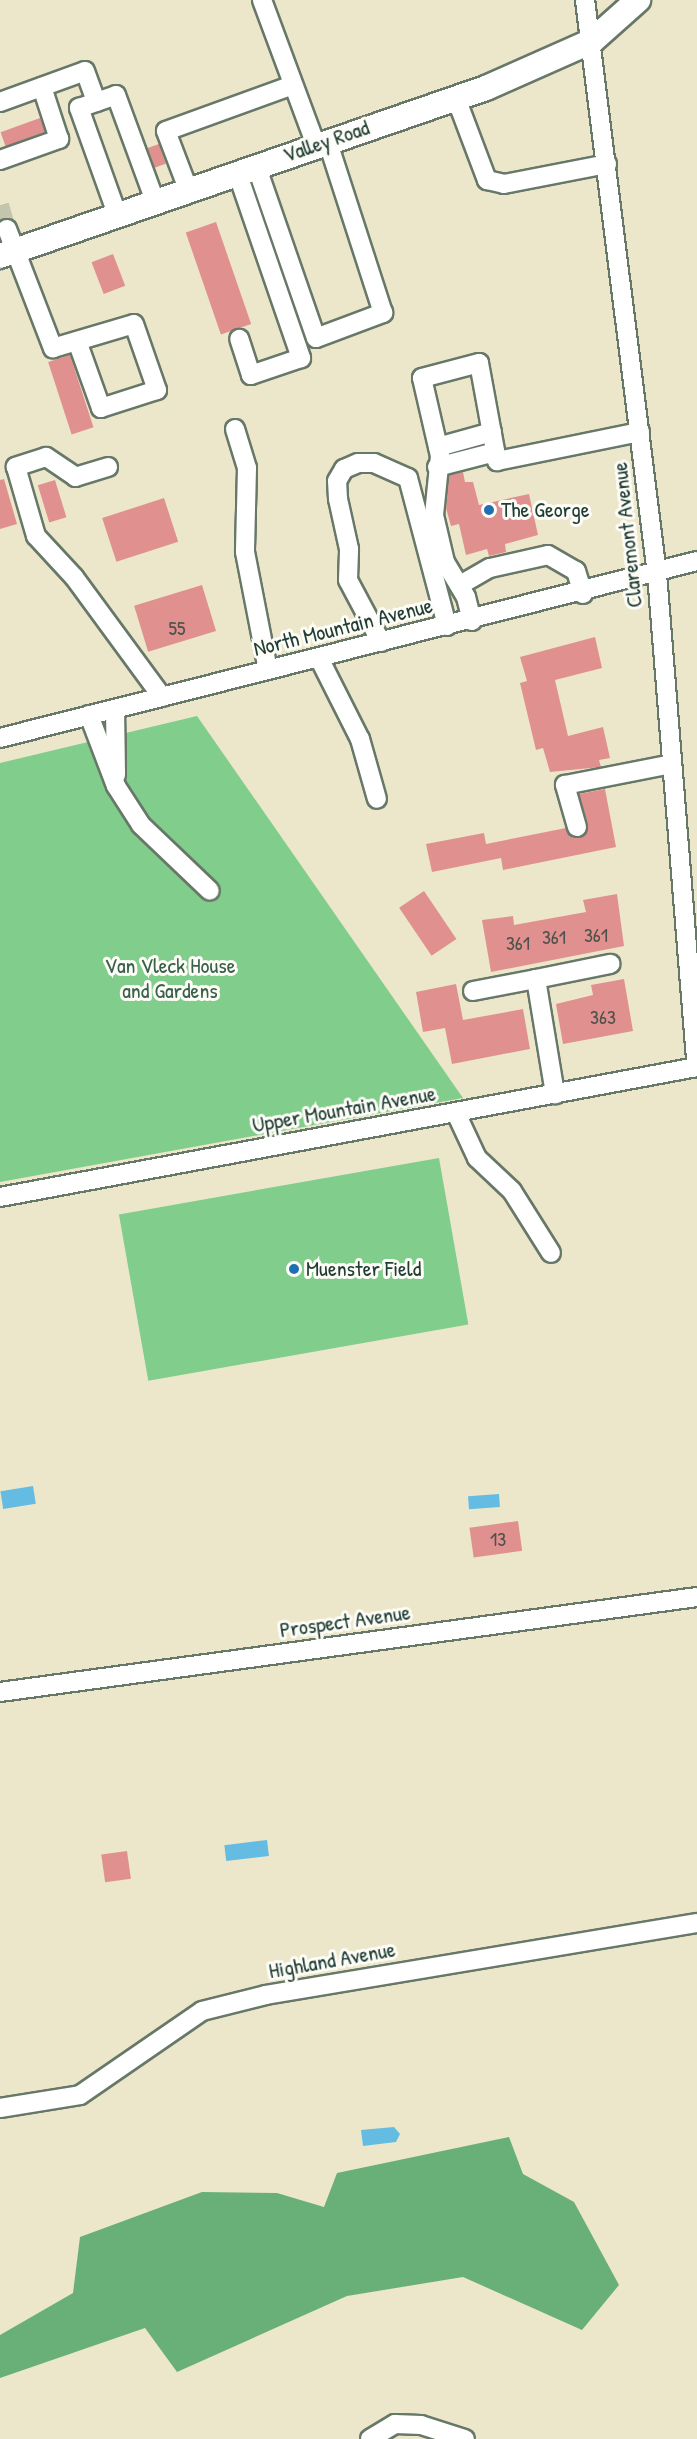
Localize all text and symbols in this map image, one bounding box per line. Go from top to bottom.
street label: Valley Road [279,114,373,168]
street label: Claremont Avenue [606,461,648,609]
place label: The George [501,497,590,523]
marker: The George [482,503,496,517]
street label: North Mountain Avenue [251,592,435,662]
house number: 55 [169,615,185,639]
house number: 361 [584,922,608,946]
house number: 361 [542,924,566,948]
house number: 361 [506,930,530,954]
park label: Van Vleck House and Gardens [105,952,235,1004]
house number: 363 [590,1004,616,1028]
street label: Upper Mountain Avenue [250,1080,438,1138]
place label: Muenster Field [306,1256,421,1282]
marker: Muenster Field [287,1262,301,1276]
house number: 13 [490,1526,506,1550]
street label: Prospect Avenue [278,1599,412,1643]
street label: Highland Avenue [267,1936,397,1984]

